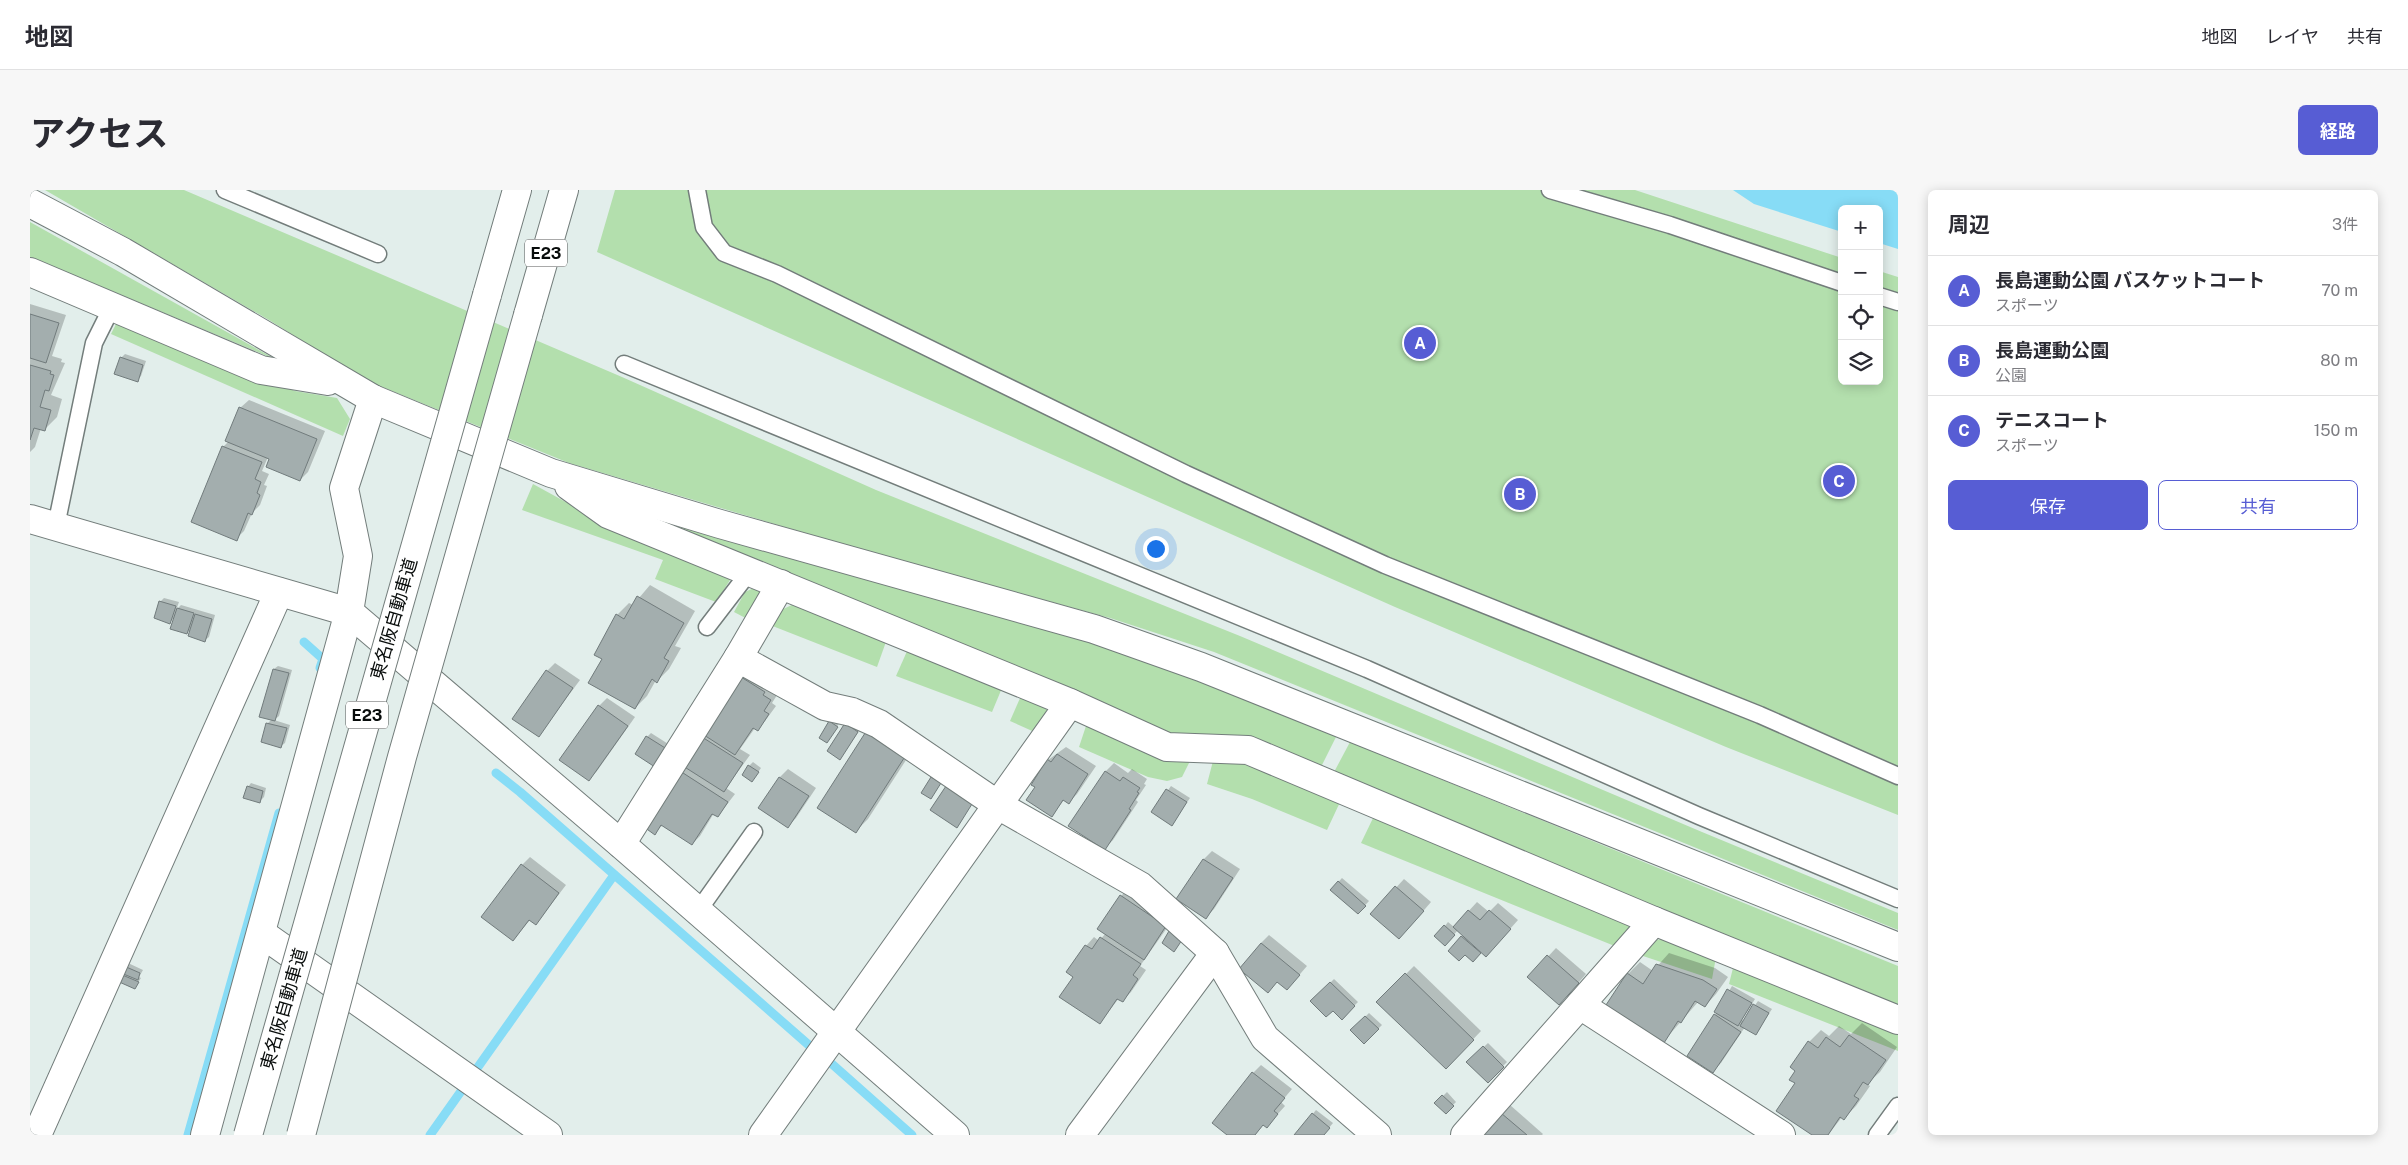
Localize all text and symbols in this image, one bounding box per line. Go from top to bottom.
text: 地図 [25,22,73,50]
text: 地図 [2202,26,2238,47]
text: レイヤ [2266,26,2319,47]
text: 共有 [2347,26,2383,47]
button: 経路 [2298,105,2378,155]
text: アクセス [30,113,168,154]
map controls [1838,205,1883,385]
button: + [1838,205,1883,250]
text: 周辺 [1948,212,1990,237]
text: 3件 [2332,215,2358,234]
road number: E23 [525,239,567,266]
button: − [1838,250,1883,295]
text: 長島運動公園 バスケットコート [1995,269,2265,291]
text: A [1958,281,1970,300]
text: 70 m [2321,281,2358,300]
button: locate [1838,295,1883,340]
text: スポーツ [1995,296,2059,315]
pin: A [1404,324,1436,362]
text: 長島運動公園 [1995,339,2109,361]
button: layers [1838,340,1883,385]
text: B [1959,351,1969,370]
text: 80 m [2320,351,2358,370]
text: 公園 [1995,366,2027,385]
text: テニスコート [1995,409,2109,431]
text: C [1958,421,1970,440]
text: 150 m [2314,421,2358,440]
text: スポーツ [1995,436,2059,455]
pin: C [1823,462,1855,500]
pin: B [1504,475,1536,513]
button: 保存 [1948,480,2148,530]
button: 共有 [2158,480,2358,530]
your location [1143,536,1169,562]
street label: 東名阪自動車道 [366,555,421,682]
road number: E23 [346,702,388,728]
street label: 東名阪自動車道 [256,945,311,1072]

